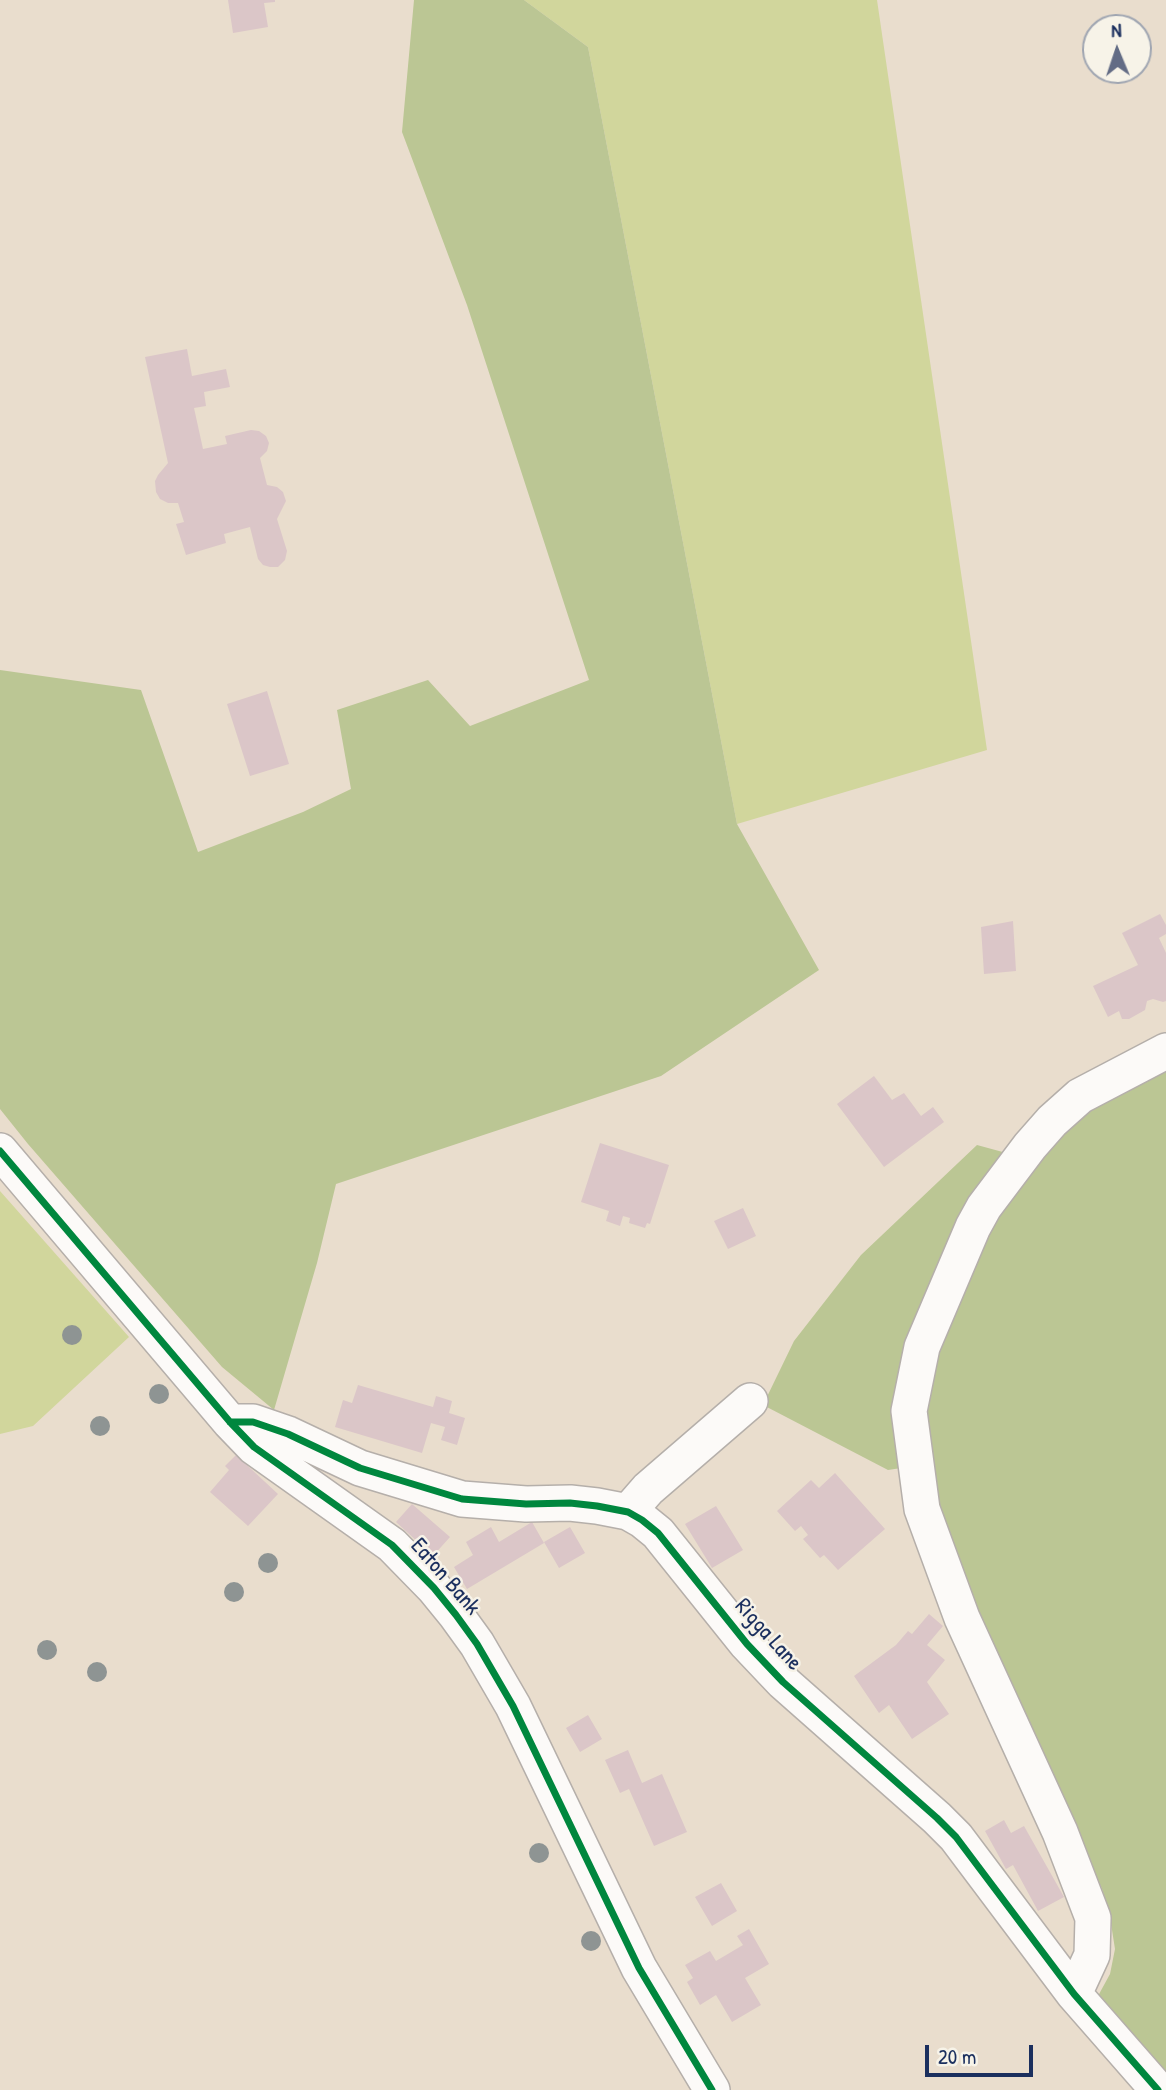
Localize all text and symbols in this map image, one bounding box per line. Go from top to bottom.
north arrow [1082,14,1152,84]
text: N [1111,17,1122,43]
street label: Eaton Bank [404,1533,486,1621]
street label: Rigga Lane [728,1593,808,1677]
scale bar [928,2030,1036,2074]
text: 20 m [938,2042,976,2071]

